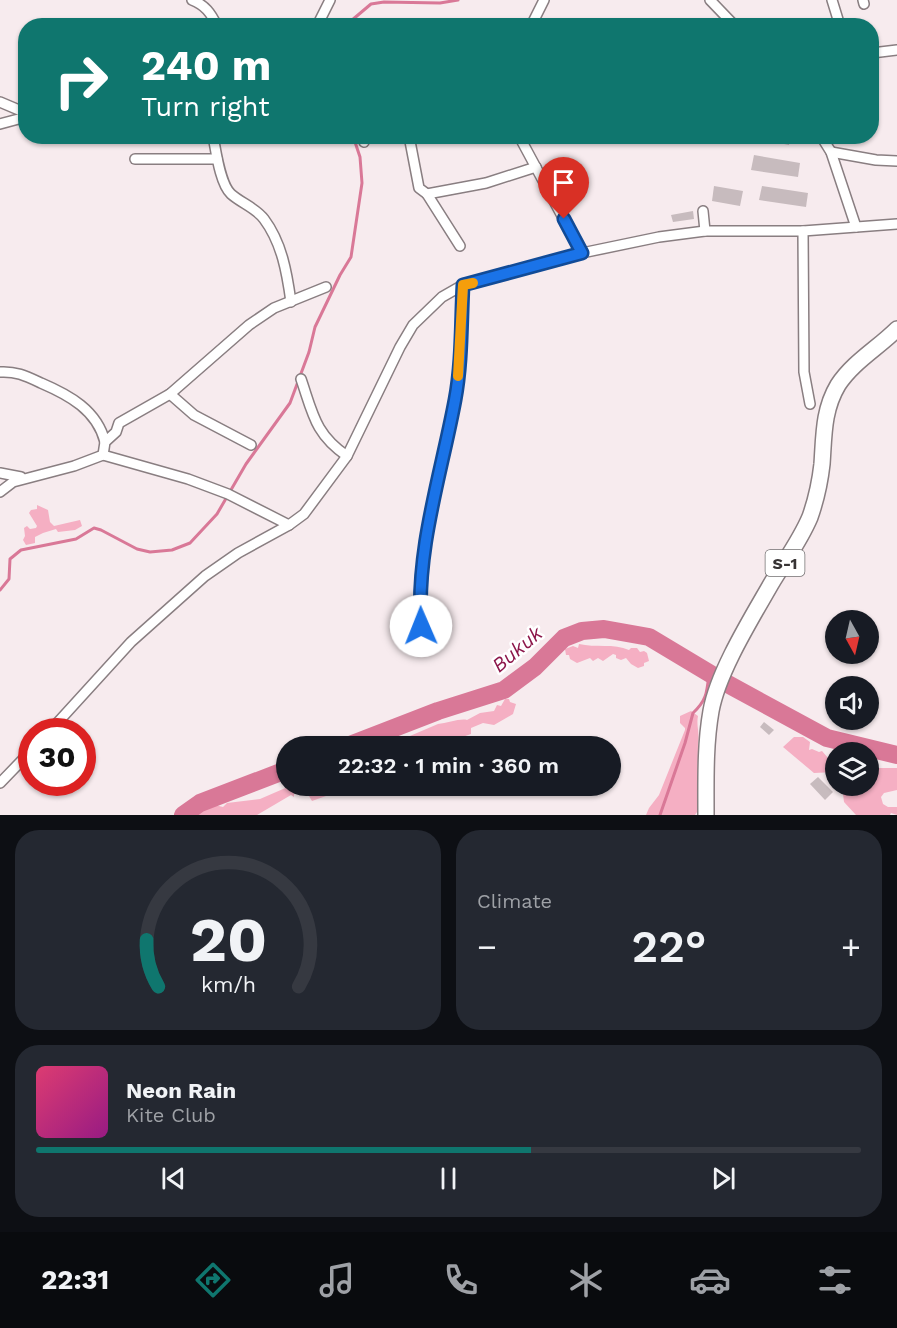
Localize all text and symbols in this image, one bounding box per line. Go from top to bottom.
text: 240 m [141,41,271,90]
icon: right [42,42,120,120]
text: Turn right [141,91,270,123]
pin [538,157,589,219]
icon: arrive [547,166,580,199]
road number: S-1 [766,550,804,576]
position arrow [389,594,453,658]
north arrow [825,610,879,664]
map controls [825,610,879,796]
water label: Bukuk [487,620,548,677]
button: sound [825,676,879,730]
speed limit sign: 30 [18,718,96,796]
button: layers [825,742,879,796]
text: 22:32 · 1 min · 360 m [338,753,559,778]
text: Climate [477,889,552,913]
text: 20 [189,903,267,976]
text: 22° [632,920,706,973]
text: − [477,927,497,966]
text: + [841,927,861,966]
text: km/h [200,972,256,997]
text: Neon Rain [126,1078,236,1103]
text: Kite Club [126,1103,216,1127]
icon: previous [157,1162,190,1195]
icon: pause [432,1162,465,1195]
icon: next [707,1162,740,1195]
icon: directions [192,1259,234,1301]
icon: music [316,1259,358,1301]
icon: phone [440,1259,482,1301]
icon: climate [565,1259,607,1301]
icon: car [689,1259,731,1301]
icon: filters [814,1259,856,1301]
text: 22:31 [41,1264,109,1296]

